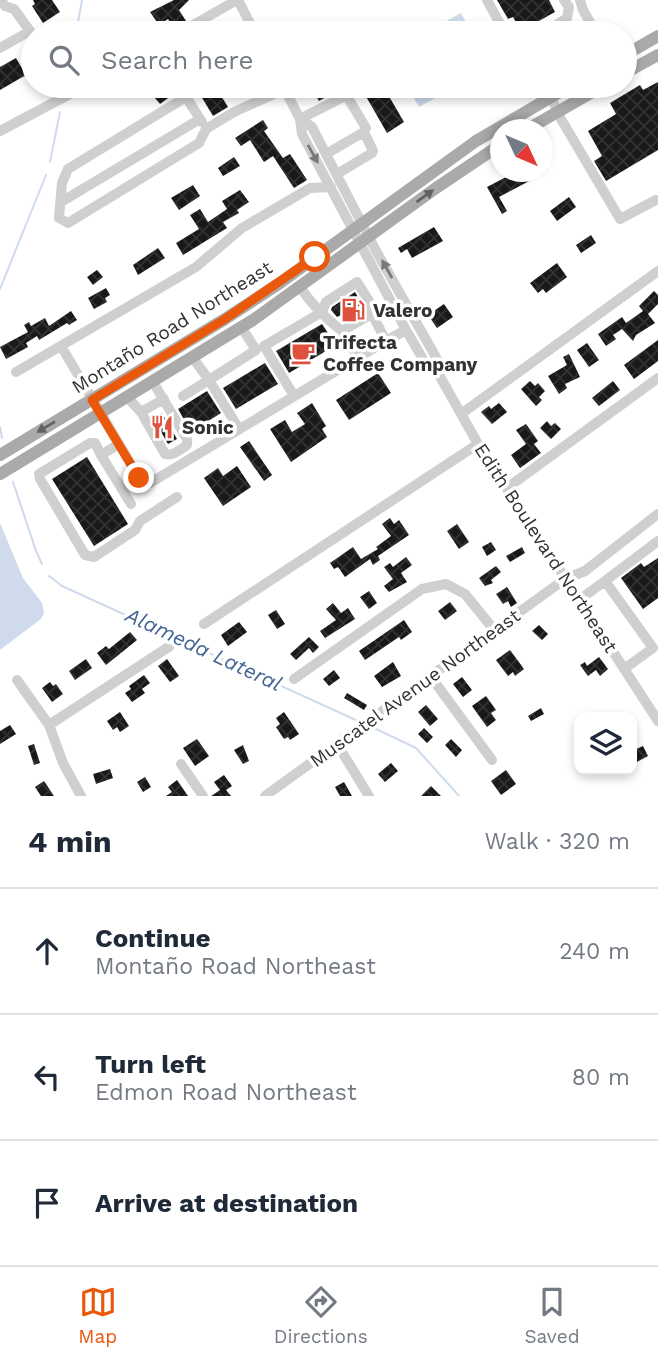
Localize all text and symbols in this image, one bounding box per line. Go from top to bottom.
search box [21,21,637,98]
icon: search [45,41,83,79]
text: Search here [101,45,253,75]
north arrow [490,119,553,182]
one-way arrow [306,144,318,164]
one-way arrow [416,189,434,203]
route start [299,241,330,272]
street label: Montaño Road Northeast [67,256,277,398]
one-way arrow [381,260,393,279]
fuel station icon: Valero [339,296,367,324]
place label: Valero [373,299,432,322]
place label: Trifecta Coffee Company [323,331,478,376]
cafe icon: Trifecta Coffee Company [289,339,317,367]
restaurant icon: Sonic [148,413,176,441]
place label: Sonic [182,416,234,439]
one-way arrow [37,421,56,433]
street label: Edith Boulevard Northeast [470,439,622,657]
route end [123,462,154,493]
water label: Alameda Lateral [121,601,286,696]
street label: Muscatel Avenue Northeast [305,604,525,772]
map controls [574,712,637,775]
button: layers [574,712,637,775]
text: 4 min [28,824,112,859]
text: Walk · 320 m [484,828,630,855]
text: Continue [95,923,211,953]
icon: ahead [28,932,66,970]
text: 240 m [559,938,630,965]
text: Montaño Road Northeast [95,953,376,980]
text: Turn left [95,1049,206,1079]
icon: left [28,1058,66,1096]
text: 80 m [572,1064,630,1091]
text: Edmon Road Northeast [95,1079,357,1106]
icon: arrive [28,1184,66,1222]
text: Arrive at destination [95,1188,358,1218]
tab: Map [78,1283,117,1348]
tab: Directions [274,1283,368,1348]
tab: Saved [524,1283,580,1348]

